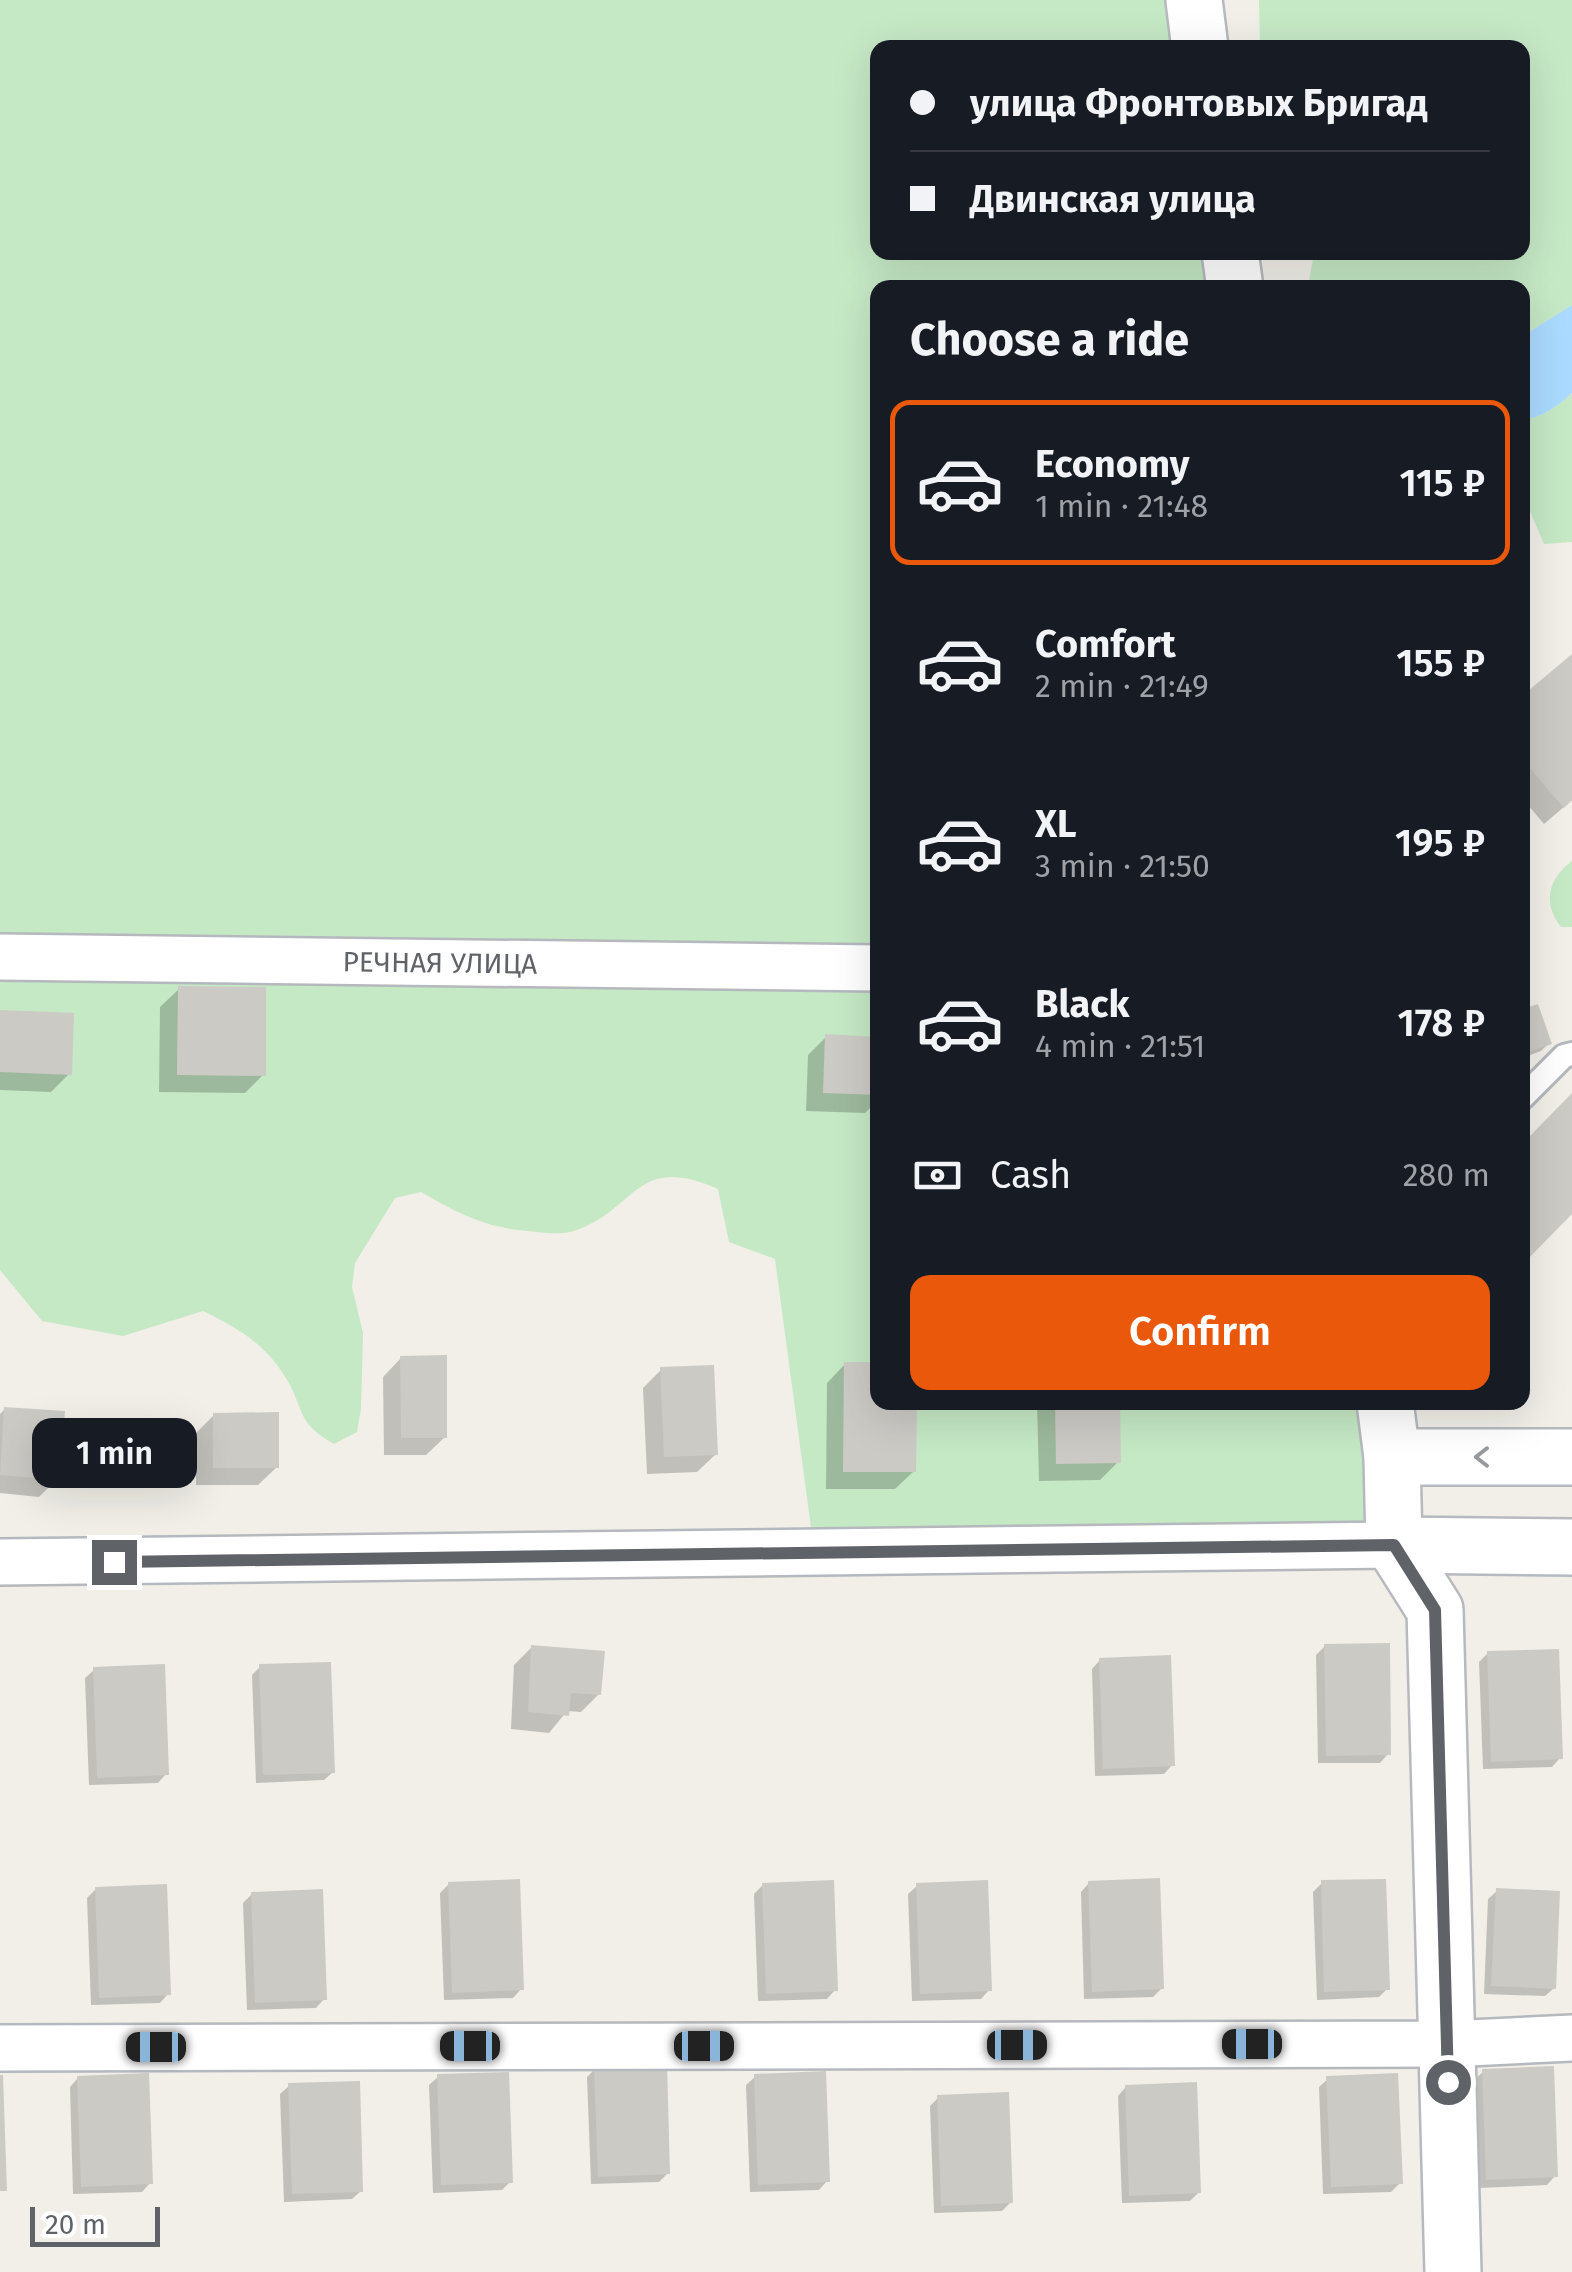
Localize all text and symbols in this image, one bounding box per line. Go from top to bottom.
text: улица Фронтовых Бригад [970,80,1427,126]
text: Двинская улица [970,176,1256,222]
text: Choose a ride [910,313,1189,367]
icon: car [915,438,1005,528]
text: Economy [1035,441,1190,487]
text: 115 ₽ [1399,460,1485,506]
text: 1 min · 21:48 [1035,487,1208,525]
icon: car [915,618,1005,708]
text: Comfort [1035,621,1176,667]
text: 155 ₽ [1396,640,1485,686]
text: 2 min · 21:49 [1035,667,1209,705]
icon: car [915,798,1005,888]
text: XL [1035,801,1077,847]
text: 195 ₽ [1395,820,1485,866]
text: 3 min · 21:50 [1035,847,1210,885]
street label: РЕЧНАЯ УЛИЦА [342,945,537,981]
icon: car [915,978,1005,1068]
text: Black [1035,981,1130,1027]
text: 178 ₽ [1397,1000,1485,1046]
text: 4 min · 21:51 [1035,1027,1205,1065]
icon: cash [910,1148,965,1203]
text: Cash [990,1152,1071,1198]
text: 280 m [1403,1156,1490,1194]
button: Confirm [910,1275,1490,1390]
callout: 1 min [32,1417,196,1487]
text: 1 min [76,1434,153,1472]
one-way arrow [1474,1446,1490,1468]
route end [92,1540,137,1585]
car [1222,2029,1282,2059]
car [987,2030,1047,2060]
car [440,2031,500,2061]
car [674,2031,734,2061]
car [126,2032,186,2062]
route start [1426,2060,1471,2105]
scale bar [30,2202,160,2246]
text: 20 m [45,2208,106,2241]

